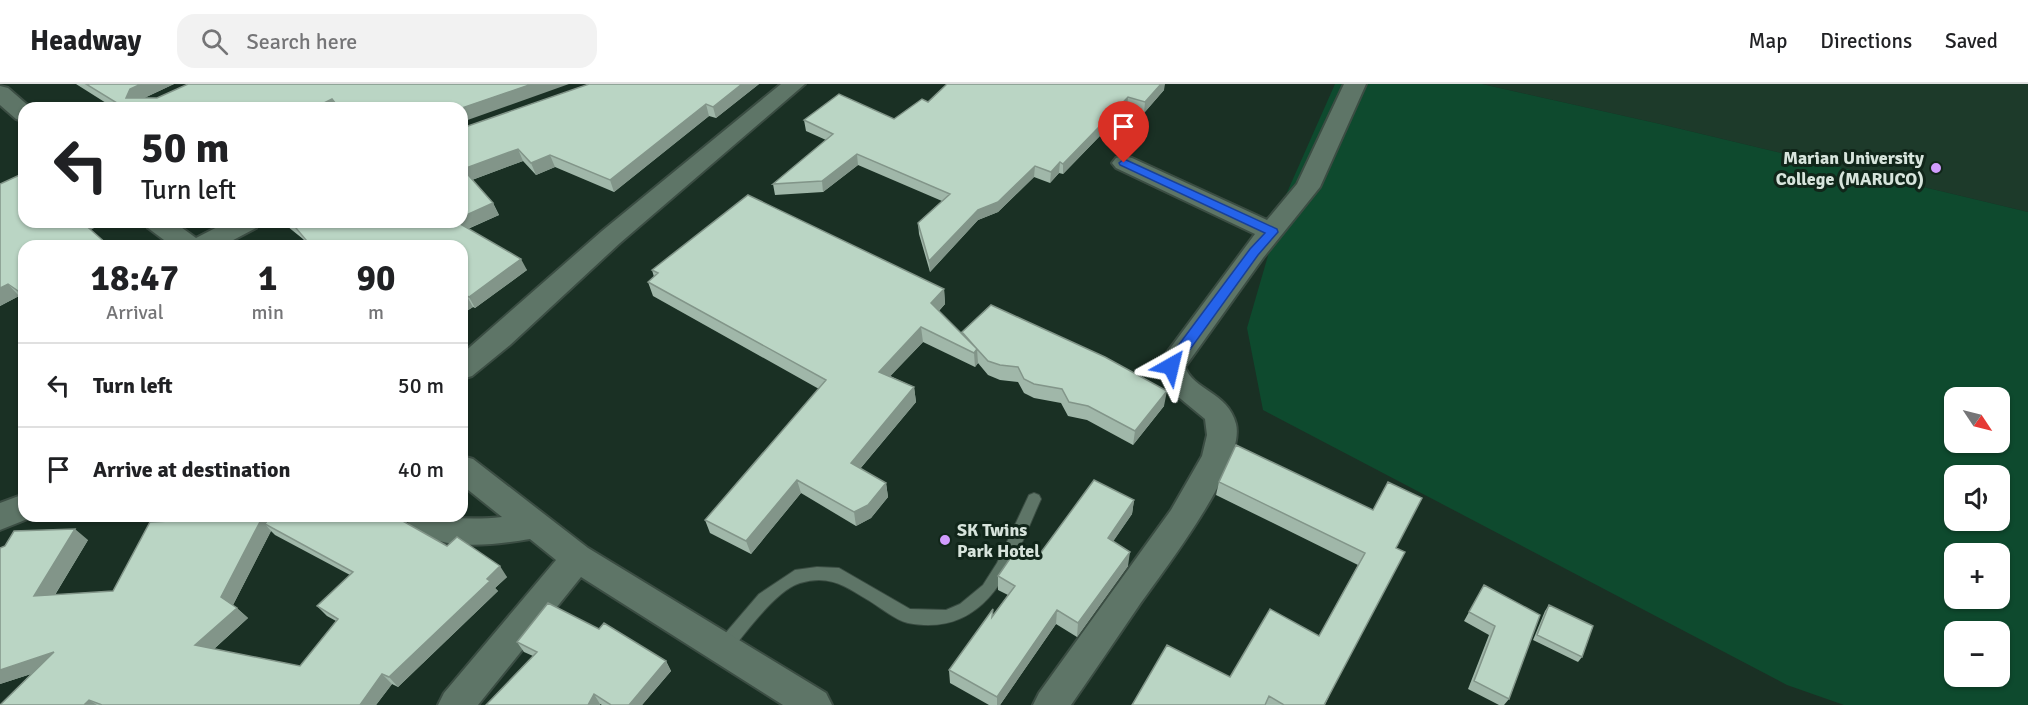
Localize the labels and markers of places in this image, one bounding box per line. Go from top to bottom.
pin [1098,101,1149,163]
place label: Marian University College (MARUCO) [1776,147,1924,190]
marker: Marian University College (MARUCO) [1929,161,1943,175]
place label: SK Twins Park Hotel [957,519,1040,562]
marker: SK Twins Park Hotel [938,533,952,547]

